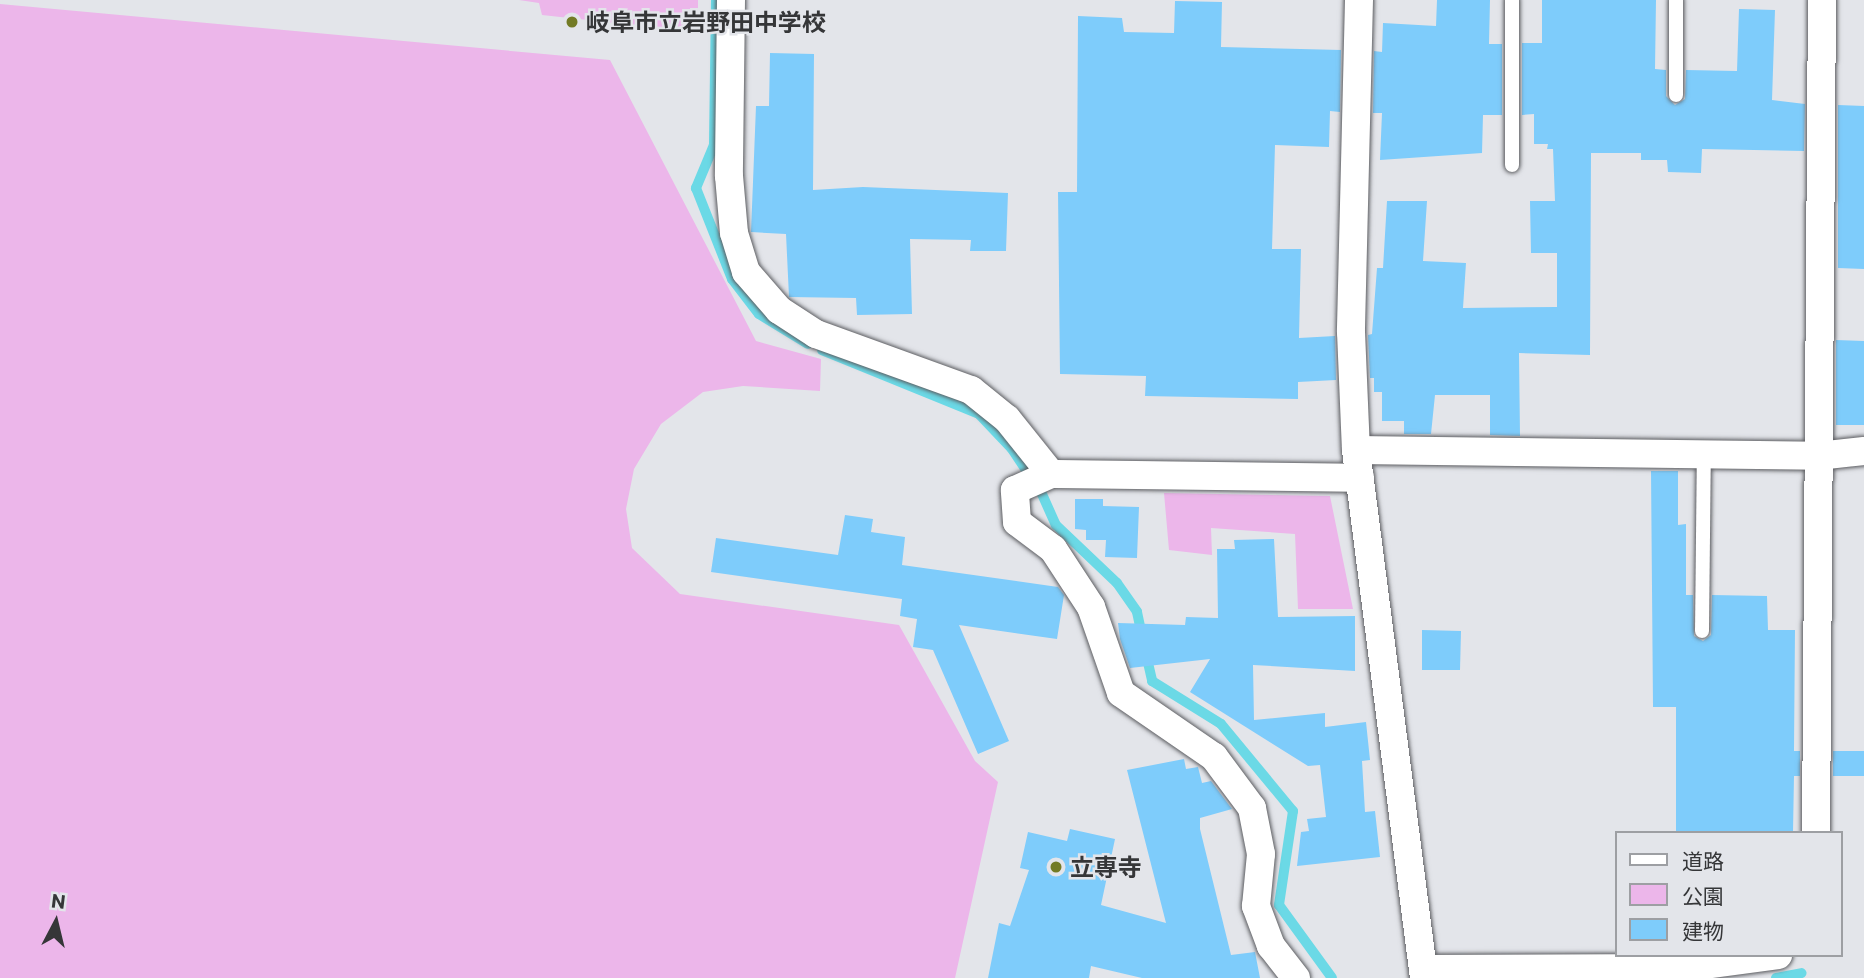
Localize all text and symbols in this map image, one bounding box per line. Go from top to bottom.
place label: 岐阜市立岩野田中学校 [586,8,826,36]
marker: 岐阜市立岩野田中学校 [564,14,580,30]
legend [1616,831,1843,957]
text: 道路 [1682,848,1724,873]
place label: 立専寺 [1070,853,1142,881]
marker: 立専寺 [1048,859,1064,875]
text: 公園 [1682,883,1724,908]
north arrow [21,887,91,957]
text: N [50,888,67,913]
text: 建物 [1682,918,1724,943]

